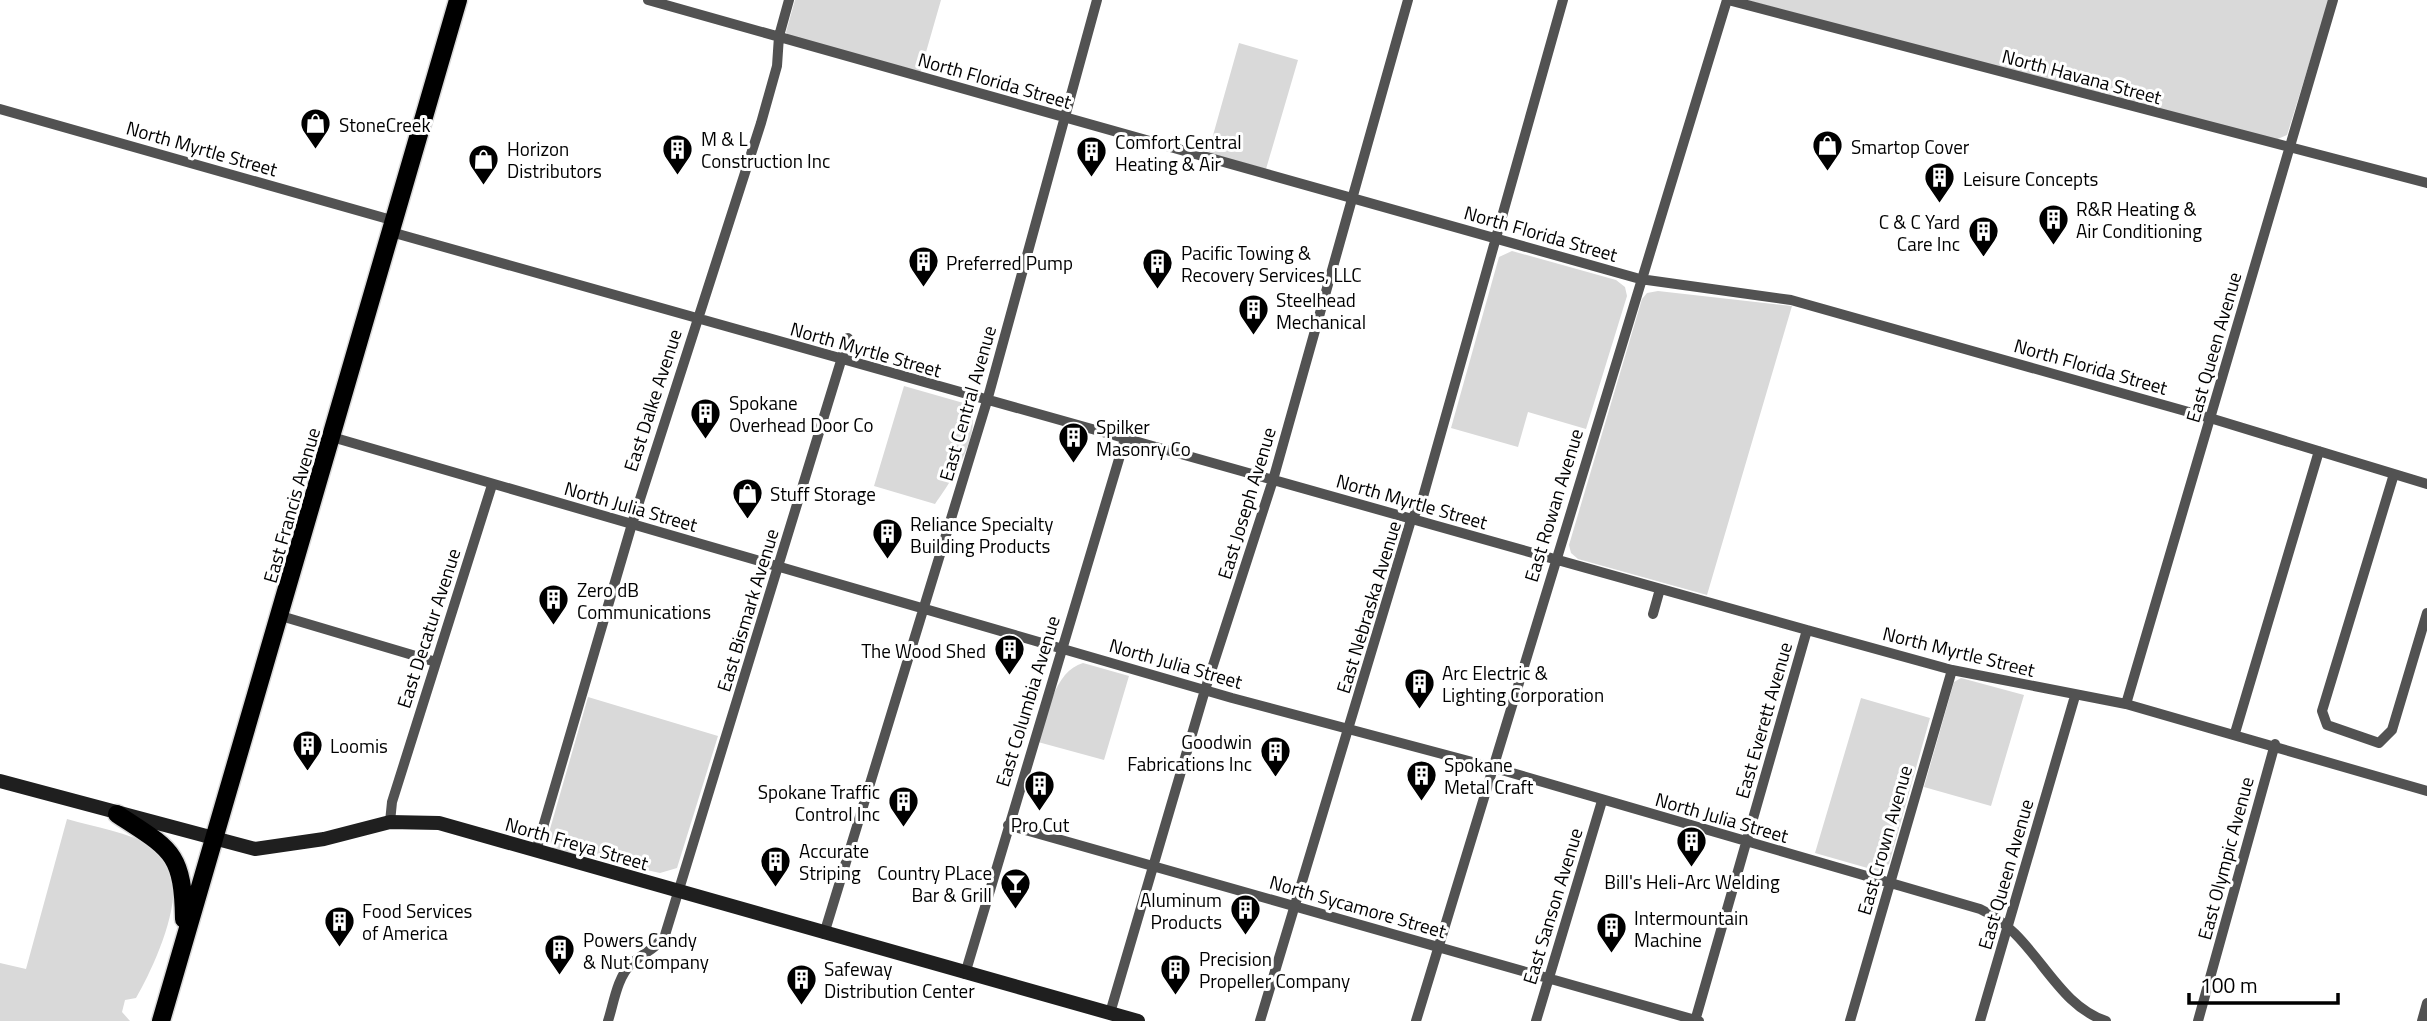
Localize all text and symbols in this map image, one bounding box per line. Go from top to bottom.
street label: North Havana Street [1999,41,2165,111]
street label: North Florida Street [915,44,1075,116]
shop icon: StoneCreek [299,107,333,151]
place label: StoneCreek [339,110,431,139]
street label: North Myrtle Street [123,113,281,184]
place label: M & L Construction Inc [701,124,830,175]
place label: Comfort Central Heating & Air [1115,127,1242,178]
shop icon: Smartop Cover [1811,129,1845,173]
building icon: M & L Construction Inc [661,132,695,176]
place label: Smartop Cover [1851,132,1970,161]
place label: Horizon Distributors [507,134,602,185]
building icon: Comfort Central Heating & Air [1075,135,1109,179]
shop icon: Horizon Distributors [467,142,501,186]
building icon: Leisure Concepts [1923,161,1957,205]
place label: Leisure Concepts [1963,164,2099,193]
place label: R&R Heating & Air Conditioning [2076,194,2202,245]
street label: North Florida Street [1461,197,1621,269]
building icon: R&R Heating & Air Conditioning [2036,202,2070,246]
place label: C & C Yard Care Inc [1879,207,1960,258]
building icon: C & C Yard Care Inc [1966,215,2000,259]
place label: Pacific Towing & Recovery Services, LLC [1181,238,1362,289]
building icon: Preferred Pump [906,245,940,289]
building icon: Pacific Towing & Recovery Services, LLC [1141,246,1175,290]
place label: Preferred Pump [946,248,1073,277]
street label: East Queen Avenue [2178,268,2248,426]
place label: Steelhead Mechanical [1276,285,1366,336]
building icon: Steelhead Mechanical [1236,293,1270,337]
street label: North Myrtle Street [787,314,945,385]
street label: East Central Avenue [931,322,1003,484]
street label: East Dalke Avenue [615,325,689,475]
street label: North Florida Street [2011,330,2171,402]
place label: Spokane Overhead Door Co [729,388,873,439]
building icon: Spokane Overhead Door Co [689,396,723,440]
place label: Spilker Masonry Co [1096,412,1191,463]
building icon: Spilker Masonry Co [1056,420,1090,464]
street label: East Joseph Avenue [1209,423,1283,583]
street label: East Francis Avenue [255,424,327,586]
street label: East Rowan Avenue [1516,425,1590,585]
street label: North Myrtle Street [1333,466,1491,537]
street label: North Julia Street [561,473,701,539]
shop icon: Stuff Storage [730,476,764,520]
place label: Stuff Storage [770,479,876,508]
place label: Reliance Specialty Building Products [910,509,1053,560]
building icon: Reliance Specialty Building Products [870,517,904,561]
street label: East Nebraska Avenue [1328,517,1408,697]
street label: East Bismark Avenue [708,525,786,695]
street label: East Decatur Avenue [389,544,467,712]
place label: Zero dB Communications [577,575,711,626]
building icon: Zero dB Communications [537,583,571,627]
street label: East Columbia Avenue [987,612,1067,790]
street label: North Myrtle Street [1880,618,2038,684]
street label: North Julia Street [1106,630,1246,696]
building icon: The Wood Shed [992,633,1026,677]
place label: The Wood Shed [861,636,986,665]
street label: East Everett Avenue [1727,638,1799,802]
place label: Arc Electric & Lighting Corporation [1442,658,1604,709]
building icon: Arc Electric & Lighting Corporation [1402,666,1436,710]
place label: Goodwin Fabrications Inc [1127,727,1252,778]
building icon: Loomis [290,728,324,772]
place label: Loomis [330,731,388,760]
building icon: Goodwin Fabrications Inc [1258,735,1292,779]
place label: Spokane Metal Craft [1444,750,1534,801]
building icon: Spokane Metal Craft [1404,758,1438,802]
street label: East Crown Avenue [1849,762,1919,918]
building icon: Pro Cut [1023,768,1057,812]
street label: East Olympic Avenue [2189,773,2261,943]
place label: Spokane Traffic Control Inc [758,777,880,828]
street label: North Julia Street [1652,784,1792,850]
building icon: Spokane Traffic Control Inc [886,785,920,829]
street label: East Queen Avenue [1970,795,2040,953]
street label: North Freya Street [502,809,652,877]
place label: Pro Cut [1011,810,1070,839]
street label: East Sanson Avenue [1514,824,1590,988]
building icon: Bill's Heli-Arc Welding [1675,825,1709,869]
place label: Accurate Striping [799,836,869,887]
building icon: Accurate Striping [759,844,793,888]
place label: Country PLace Bar & Grill [877,858,992,909]
bar icon: Country PLace Bar & Grill [998,866,1032,910]
street label: North Sycamore Street [1266,867,1450,945]
place label: Bill's Heli-Arc Welding [1604,867,1780,896]
place label: Aluminum Products [1140,885,1222,936]
building icon: Aluminum Products [1228,893,1262,937]
place label: Food Services of America [362,896,472,947]
place label: Intermountain Machine [1634,903,1748,954]
building icon: Food Services of America [322,904,356,948]
building icon: Intermountain Machine [1594,911,1628,955]
place label: Powers Candy & Nut Company [583,925,709,976]
building icon: Powers Candy & Nut Company [543,933,577,977]
place label: Precision Propeller Company [1199,944,1350,995]
building icon: Precision Propeller Company [1159,952,1193,996]
place label: Safeway Distribution Center [824,954,975,1005]
building icon: Safeway Distribution Center [784,962,818,1006]
scale bar [2189,962,2338,1006]
text: 100 m [2200,969,2257,1001]

